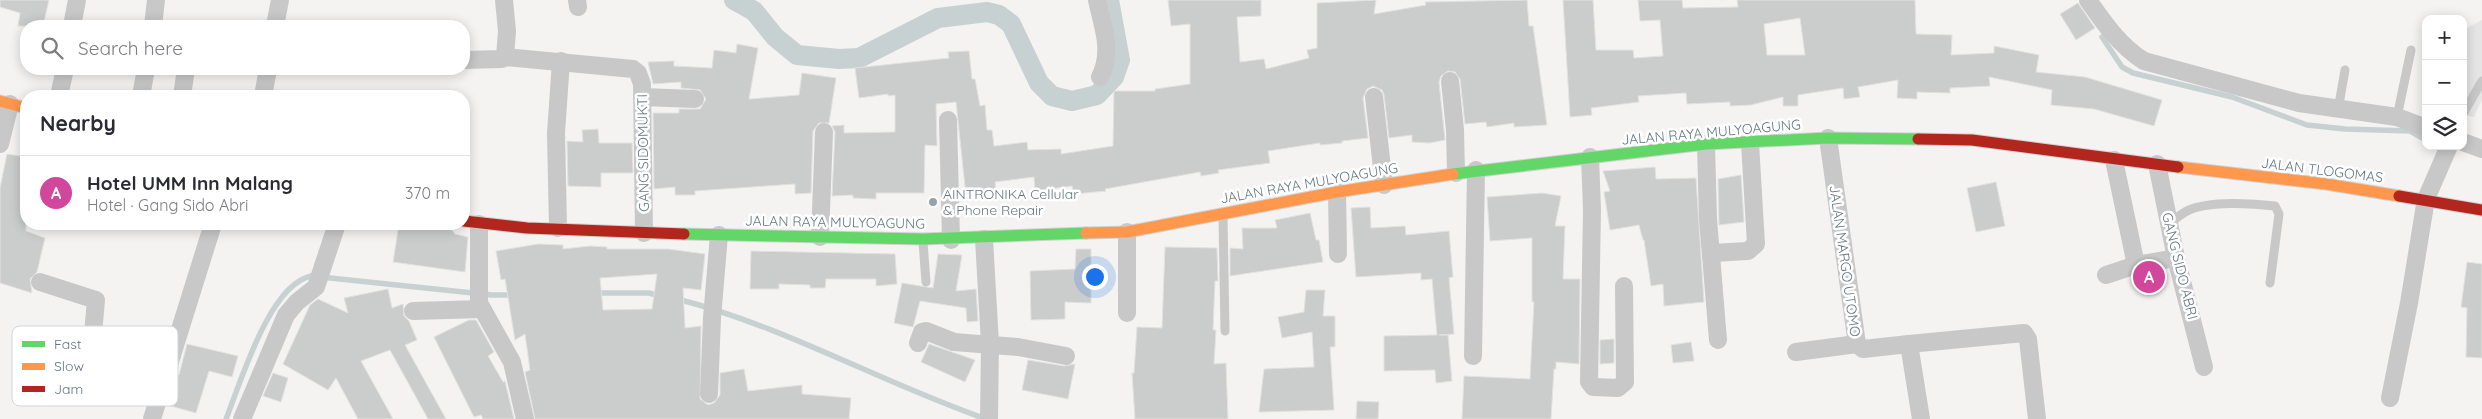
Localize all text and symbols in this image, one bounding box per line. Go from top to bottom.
map controls [2422,15,2467,150]
button: + [2422,15,2467,60]
search box [20,20,470,75]
icon: search [38,34,66,62]
text: Search here [78,36,183,60]
button: − [2422,60,2467,105]
street label: GANG SIDOMUKTI [633,94,653,212]
button: layers [2422,105,2467,150]
text: Nearby [40,110,116,136]
street label: JALAN RAYA MULYOAGUNG [1620,115,1802,149]
street label: JALAN TLOGOMAS [2260,154,2384,186]
street label: JALAN RAYA MULYOAGUNG [1219,158,1399,208]
text: Hotel UMM Inn Malang [87,171,293,195]
text: A [51,183,61,203]
text: 370 m [405,183,450,203]
street label: JALAN MARGO UTOMO [1825,184,1865,338]
place label: AINTRONIKA Cellular & Phone Repair [943,185,1079,219]
text: Hotel · Gang Sido Abri [87,195,249,215]
marker: AINTRONIKA Cellular & Phone Repair [927,196,939,208]
street label: JALAN RAYA MULYOAGUNG [745,211,925,233]
street label: GANG SIDO ABRI [2158,211,2202,321]
pin: A [2133,258,2165,296]
your location [1082,264,1108,290]
legend [12,326,178,406]
text: Fast [54,335,82,353]
text: Slow [54,357,84,375]
text: Jam [54,380,83,398]

